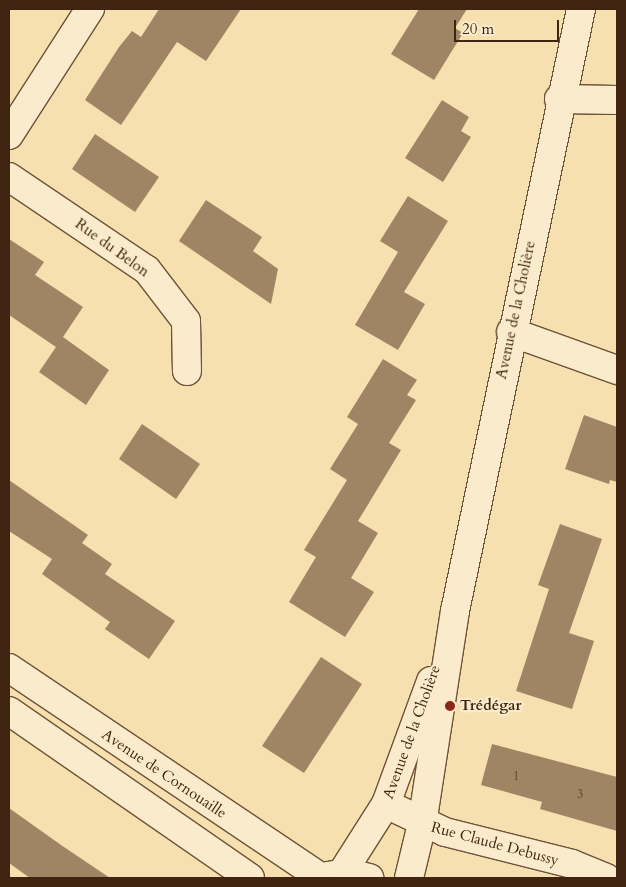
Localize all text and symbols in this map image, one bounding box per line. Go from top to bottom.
scale bar [456,10,561,42]
text: 20 m [462,19,494,39]
street label: Rue du Belon [71,215,153,281]
street label: Avenue de la Cholière [493,239,539,381]
street label: Avenue de la Cholière [379,663,445,801]
place label: Trédégar [460,697,522,715]
marker: Trédégar [444,700,456,712]
street label: Avenue de Cornouaille [98,726,230,822]
house number: 1 [513,770,519,784]
house number: 3 [577,788,583,802]
street label: Rue Claude Debussy [429,818,561,870]

